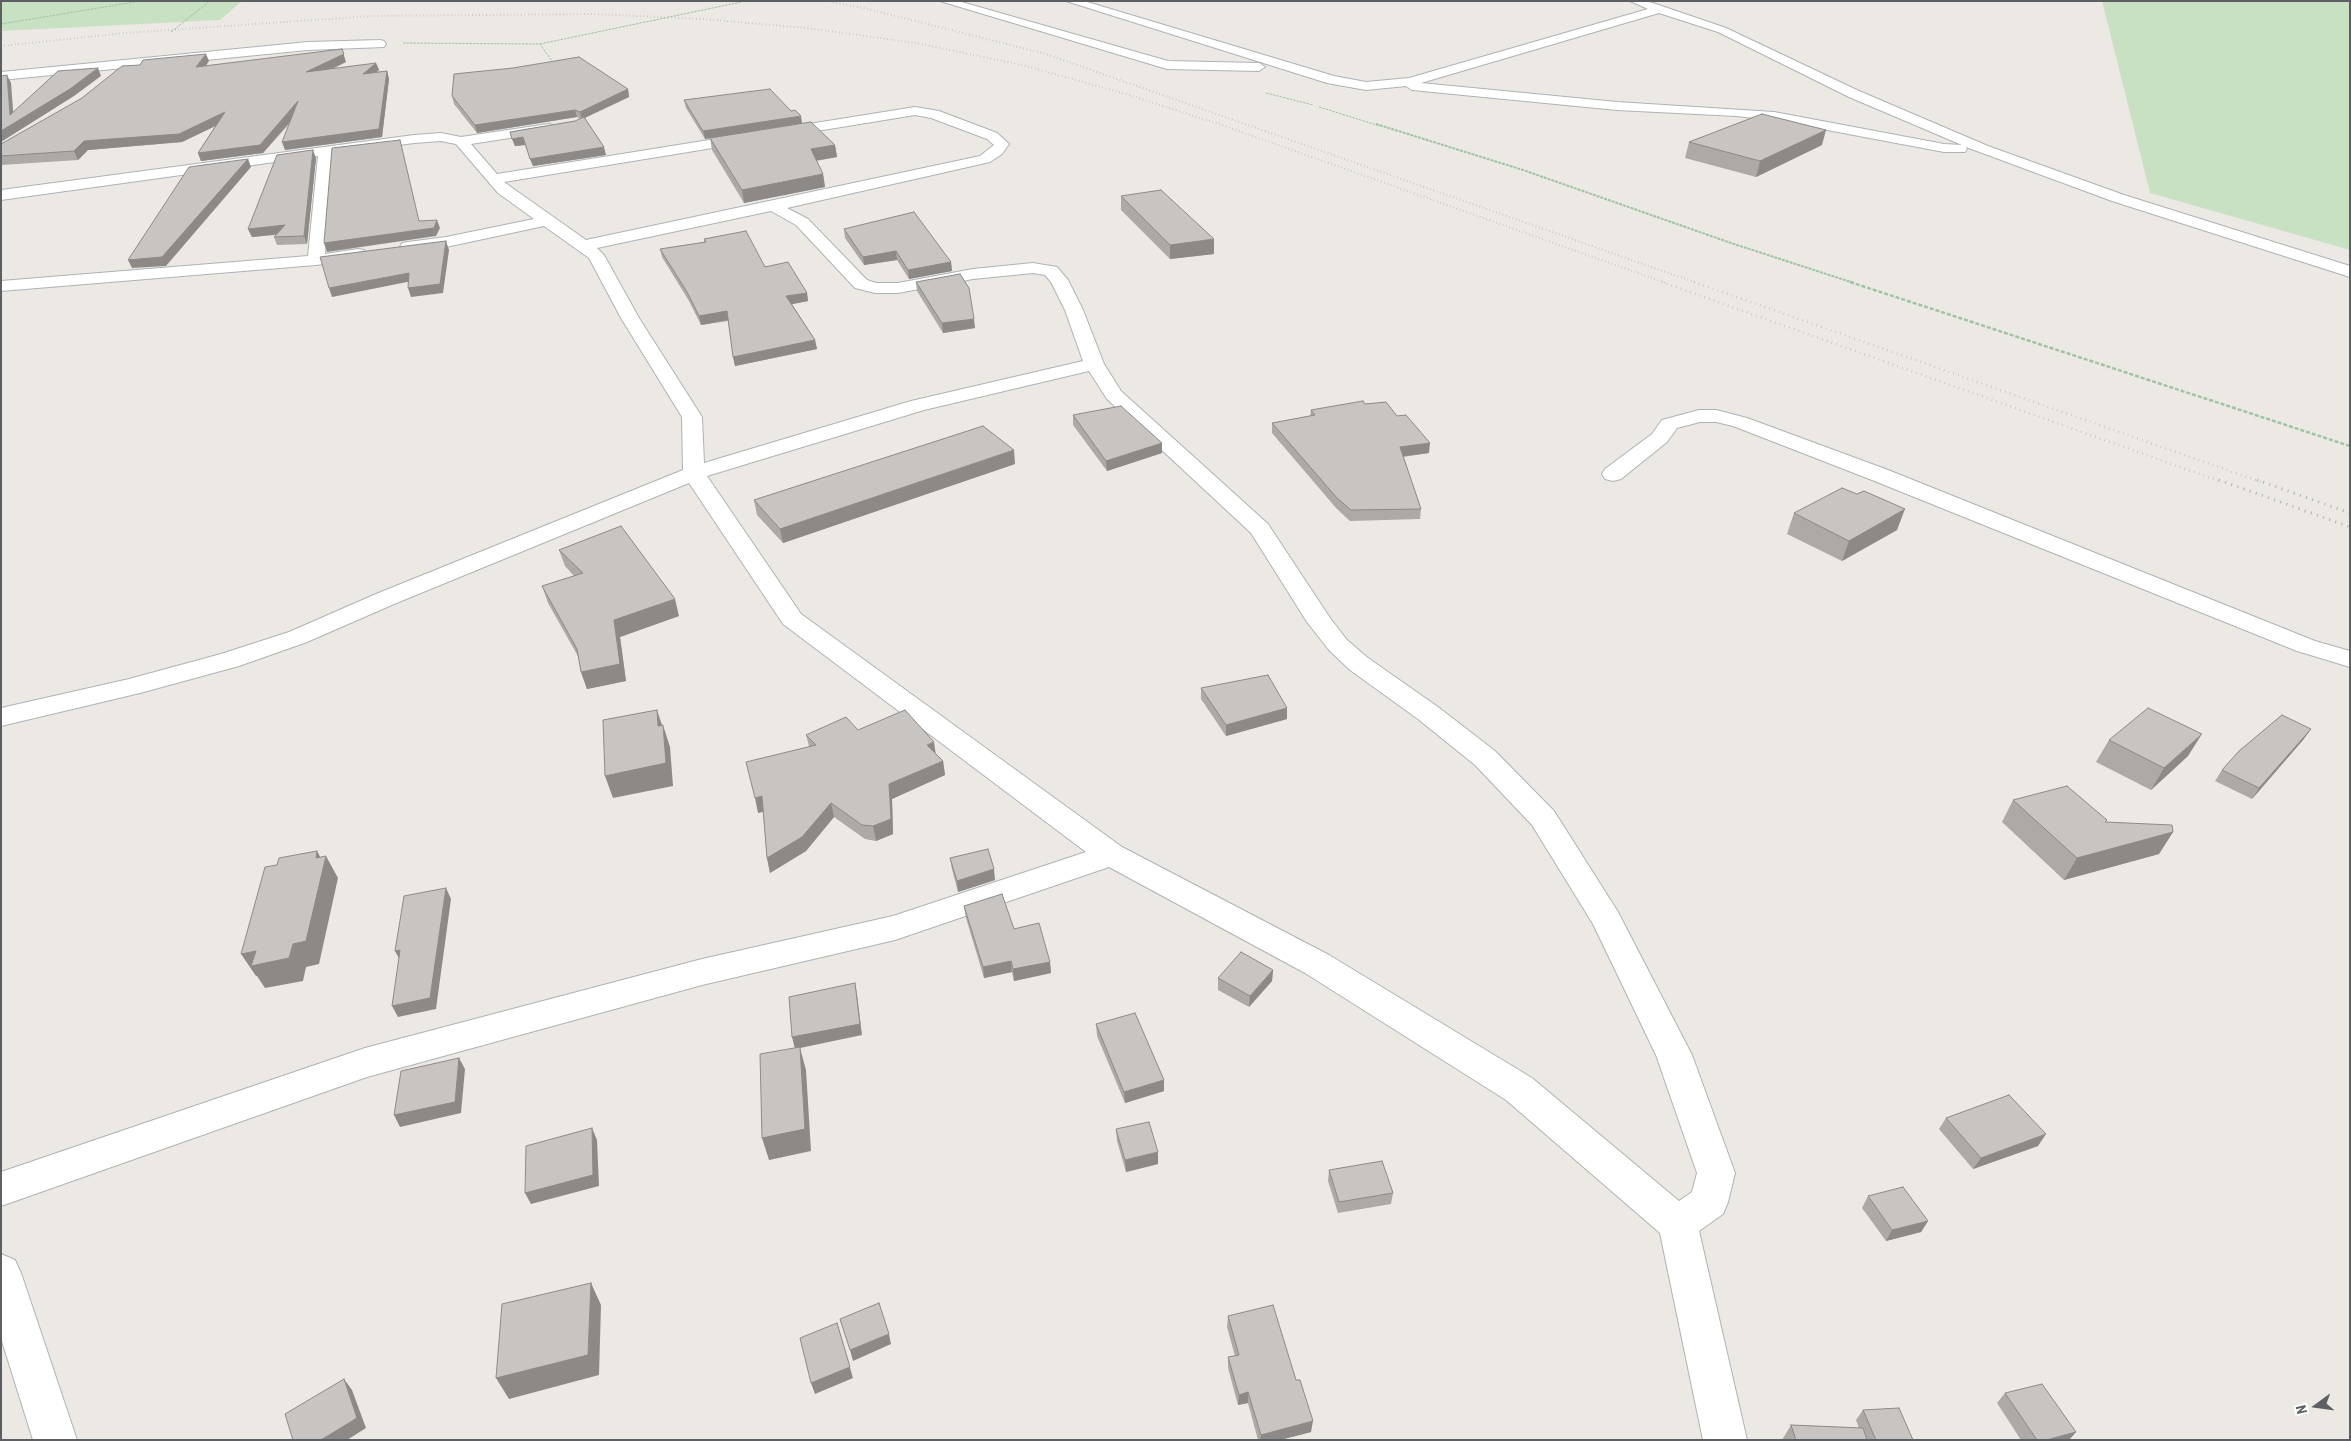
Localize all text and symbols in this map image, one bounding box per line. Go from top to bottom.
north arrow [2291,1381,2341,1431]
text: N [2293,1404,2310,1416]

